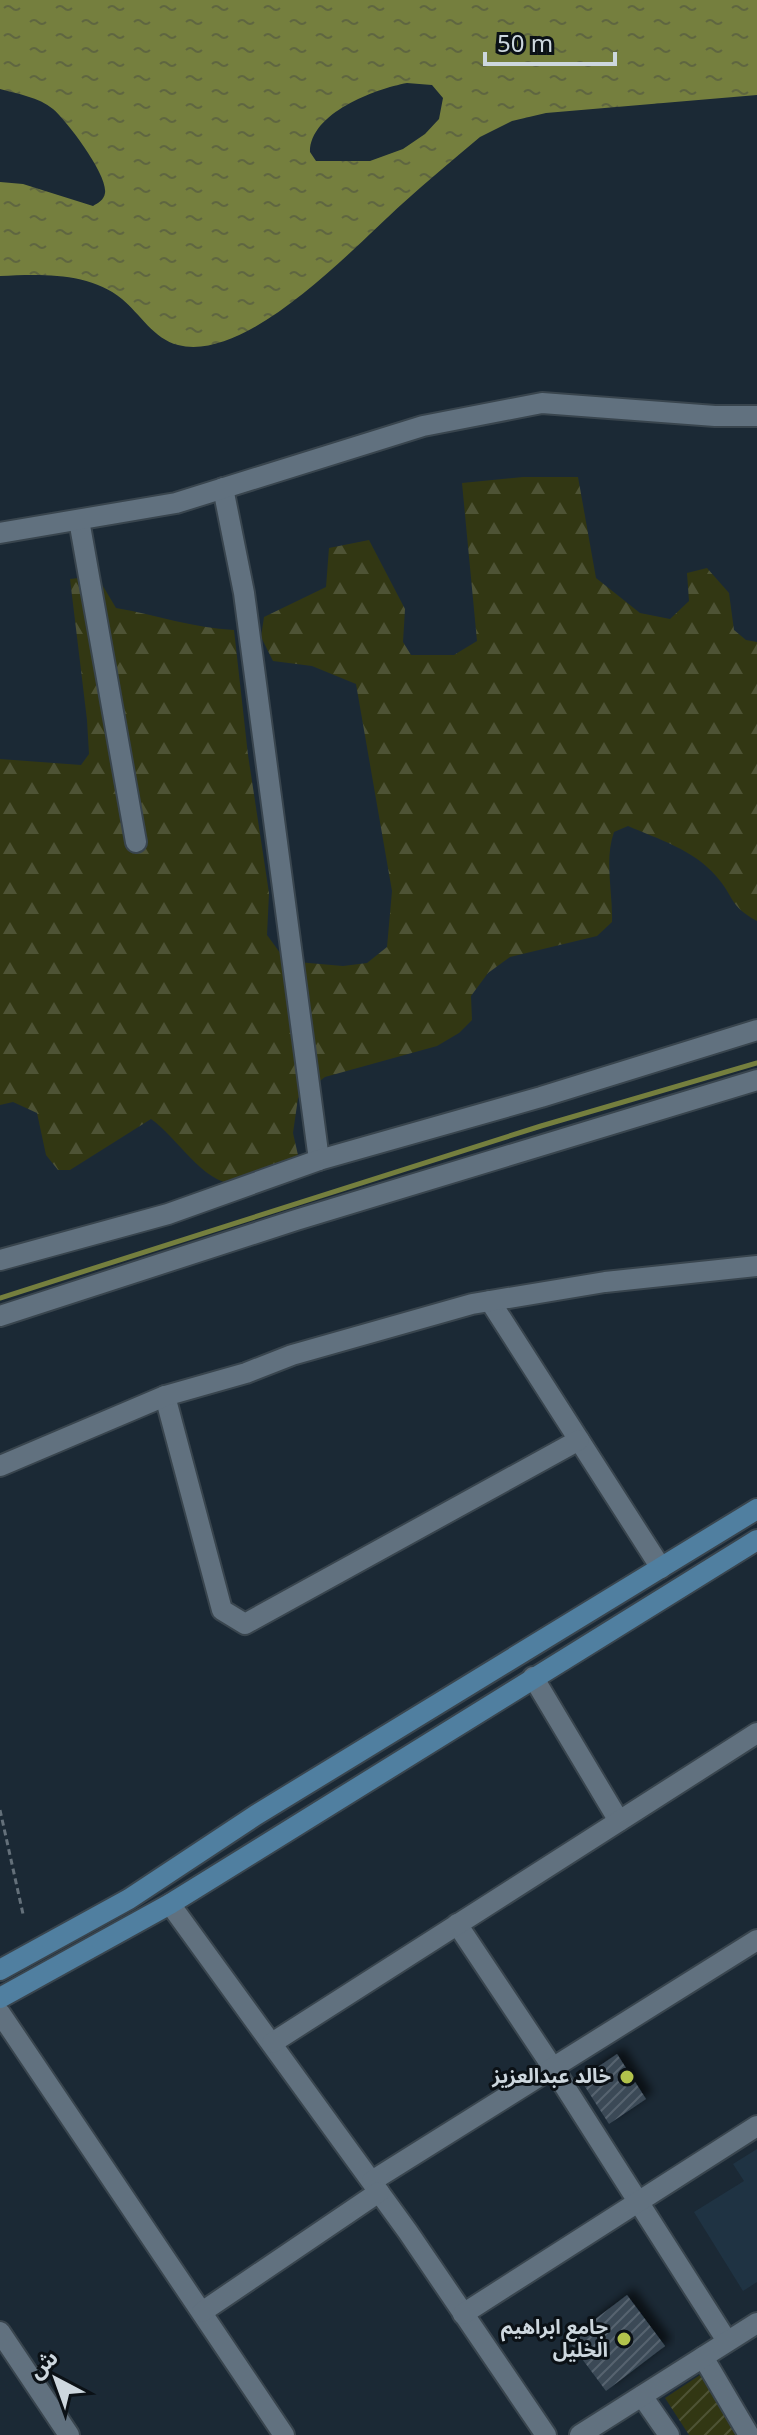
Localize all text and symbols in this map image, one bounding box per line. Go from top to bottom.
scale bar [485,16,615,66]
text: 50 m [497,19,553,70]
place label: خالد عبدالعزيز [491,2056,611,2098]
marker: خالد عبدالعزيز [618,2068,636,2086]
place label: جامع ابراهيم الخليل [501,2307,608,2372]
marker: جامع ابراهيم الخليل [615,2330,633,2348]
text: ش [17,2337,70,2392]
north arrow [16,2339,96,2419]

